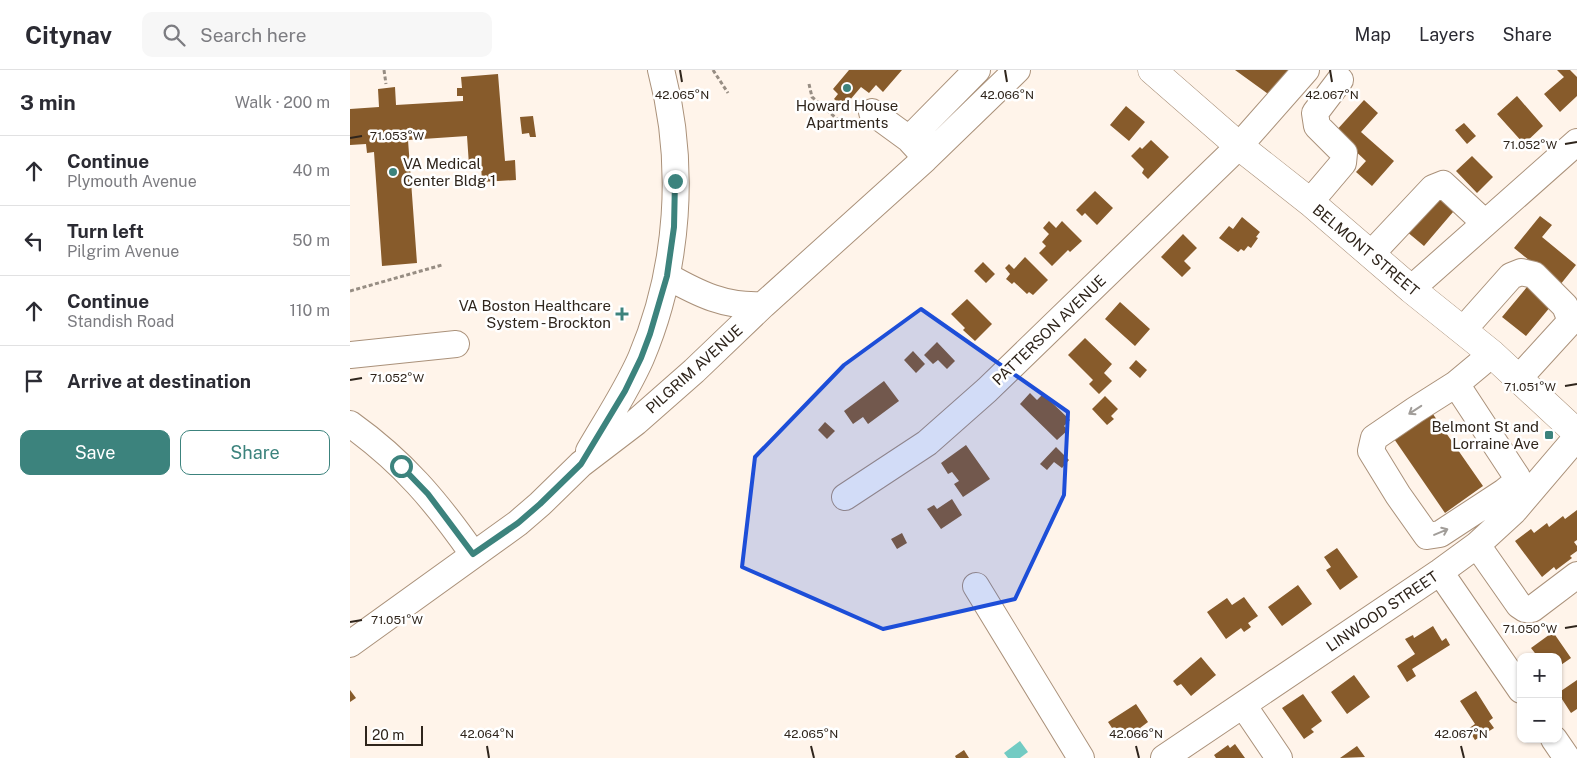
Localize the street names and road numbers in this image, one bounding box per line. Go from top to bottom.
street label: BELMONT STREET [1310,201,1423,299]
street label: PATTERSON AVENUE [989,272,1109,388]
street label: PILGRIM AVENUE [642,321,746,417]
street label: LINWOOD STREET [1323,567,1441,655]

